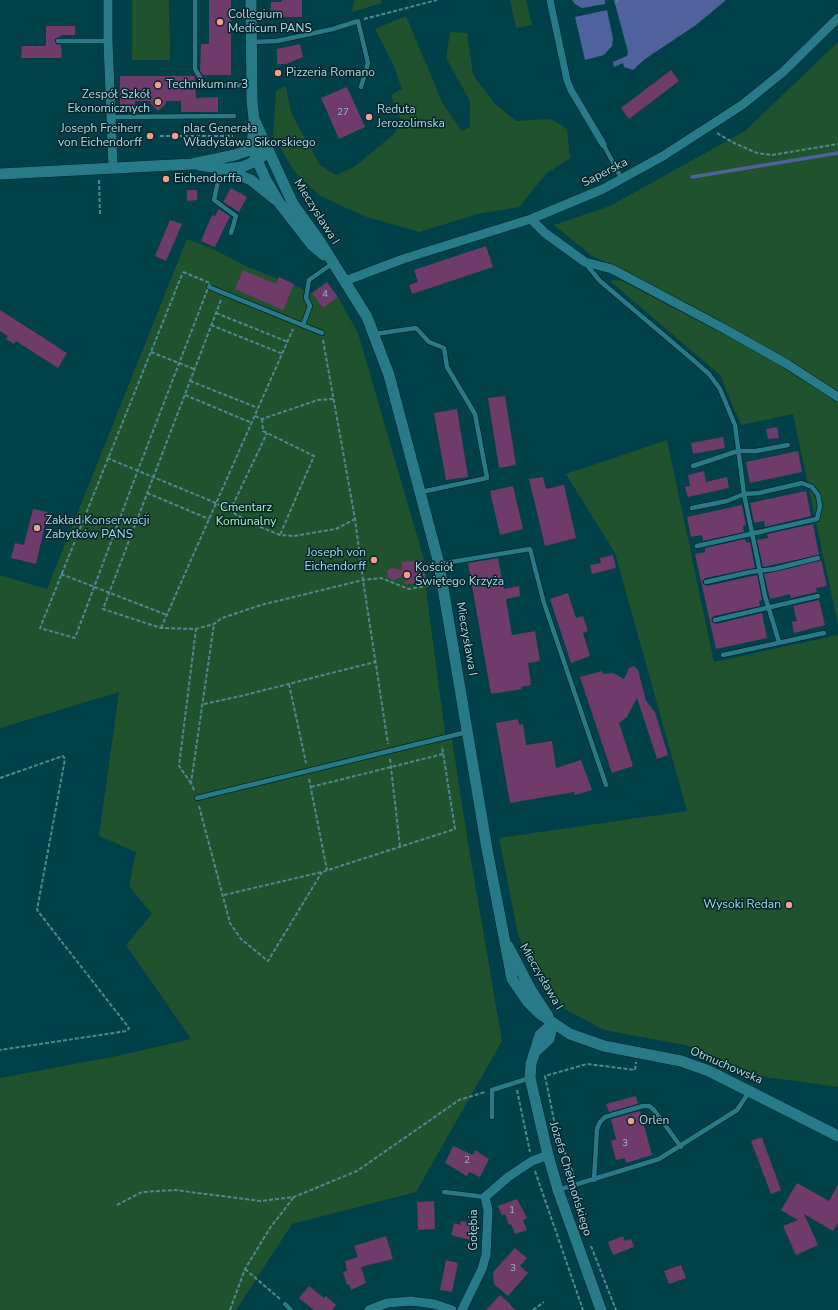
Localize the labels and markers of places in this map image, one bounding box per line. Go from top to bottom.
place label: Collegium Medicum PANS [228,8,312,36]
marker: Collegium Medicum PANS [215,17,225,27]
place label: Pizzeria Romano [286,66,375,80]
marker: Pizzeria Romano [273,68,283,78]
place label: Technikum nr 3 [166,78,248,92]
marker: Technikum nr 3 [153,80,163,90]
place label: Zespół Szkół Ekonomicznych [68,88,150,116]
marker: Zespół Szkół Ekonomicznych [153,97,163,107]
place label: Reduta Jerozolimska [377,103,445,131]
marker: Reduta Jerozolimska [364,112,374,122]
place label: Joseph Freiherr von Eichendorff [58,122,142,150]
place label: plac Generała Władysława Sikorskiego [183,122,316,150]
marker: Joseph Freiherr von Eichendorff [145,131,155,141]
marker: plac Generała Władysława Sikorskiego [170,131,180,141]
place label: Eichendorffa [174,172,242,186]
marker: Eichendorffa [161,174,171,184]
place label: Zakład Konserwacji Zabytków PANS [45,514,149,542]
marker: Zakład Konserwacji Zabytków PANS [32,523,42,533]
place label: Joseph von Eichendorff [305,546,366,574]
marker: Joseph von Eichendorff [369,555,379,565]
place label: Kościół Świętego Krzyża [415,561,504,589]
marker: Kościół Świętego Krzyża [402,570,412,580]
place label: Wysoki Redan [703,898,781,912]
marker: Wysoki Redan [784,900,794,910]
place label: Orlen [639,1114,669,1128]
marker: Orlen [626,1116,636,1126]

